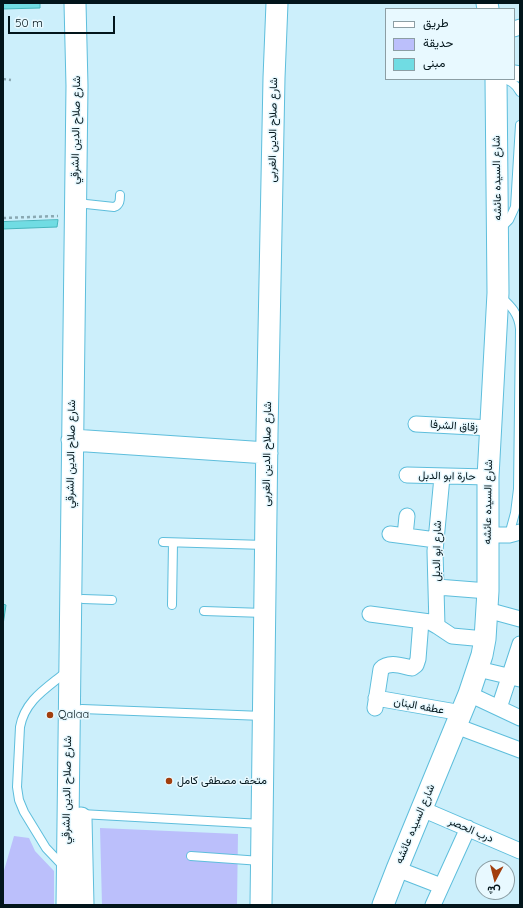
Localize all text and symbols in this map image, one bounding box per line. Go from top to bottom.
scale bar [10,8,117,34]
legend [385,8,515,80]
text: 50 m [15,15,43,30]
text: طريق [423,15,448,30]
text: حديقة [423,35,453,50]
text: مبنى [423,55,445,70]
street label: شارع صلاح الدين الشرقي [68,76,84,184]
street label: شارع صلاح الدين الغربى [265,77,281,183]
street label: شارع السيده عائشه [490,135,504,221]
street label: شارع صلاح الدين الشرقي [63,400,79,508]
street label: شارع صلاح الدين الغربى [259,401,275,507]
street label: زقاق الشرفا [430,418,478,434]
street label: شارع السيده عائشه [481,459,495,545]
street label: حارة ابو الدبل [418,469,476,483]
street label: شارع ابو الدبل [430,520,444,582]
street label: عطفه البنان [393,695,445,717]
place label: Qalaa [58,708,89,722]
marker: Qalaa [45,710,55,720]
street label: شارع صلاح الدين الشرقي [59,736,75,844]
place label: متحف مصطفى كامل [177,774,267,788]
marker: متحف مصطفى كامل [164,776,174,786]
street label: شارع السيده عائشه [392,782,438,866]
street label: درب الحصر [446,815,496,845]
north arrow [475,860,515,900]
text: ش [486,883,501,899]

